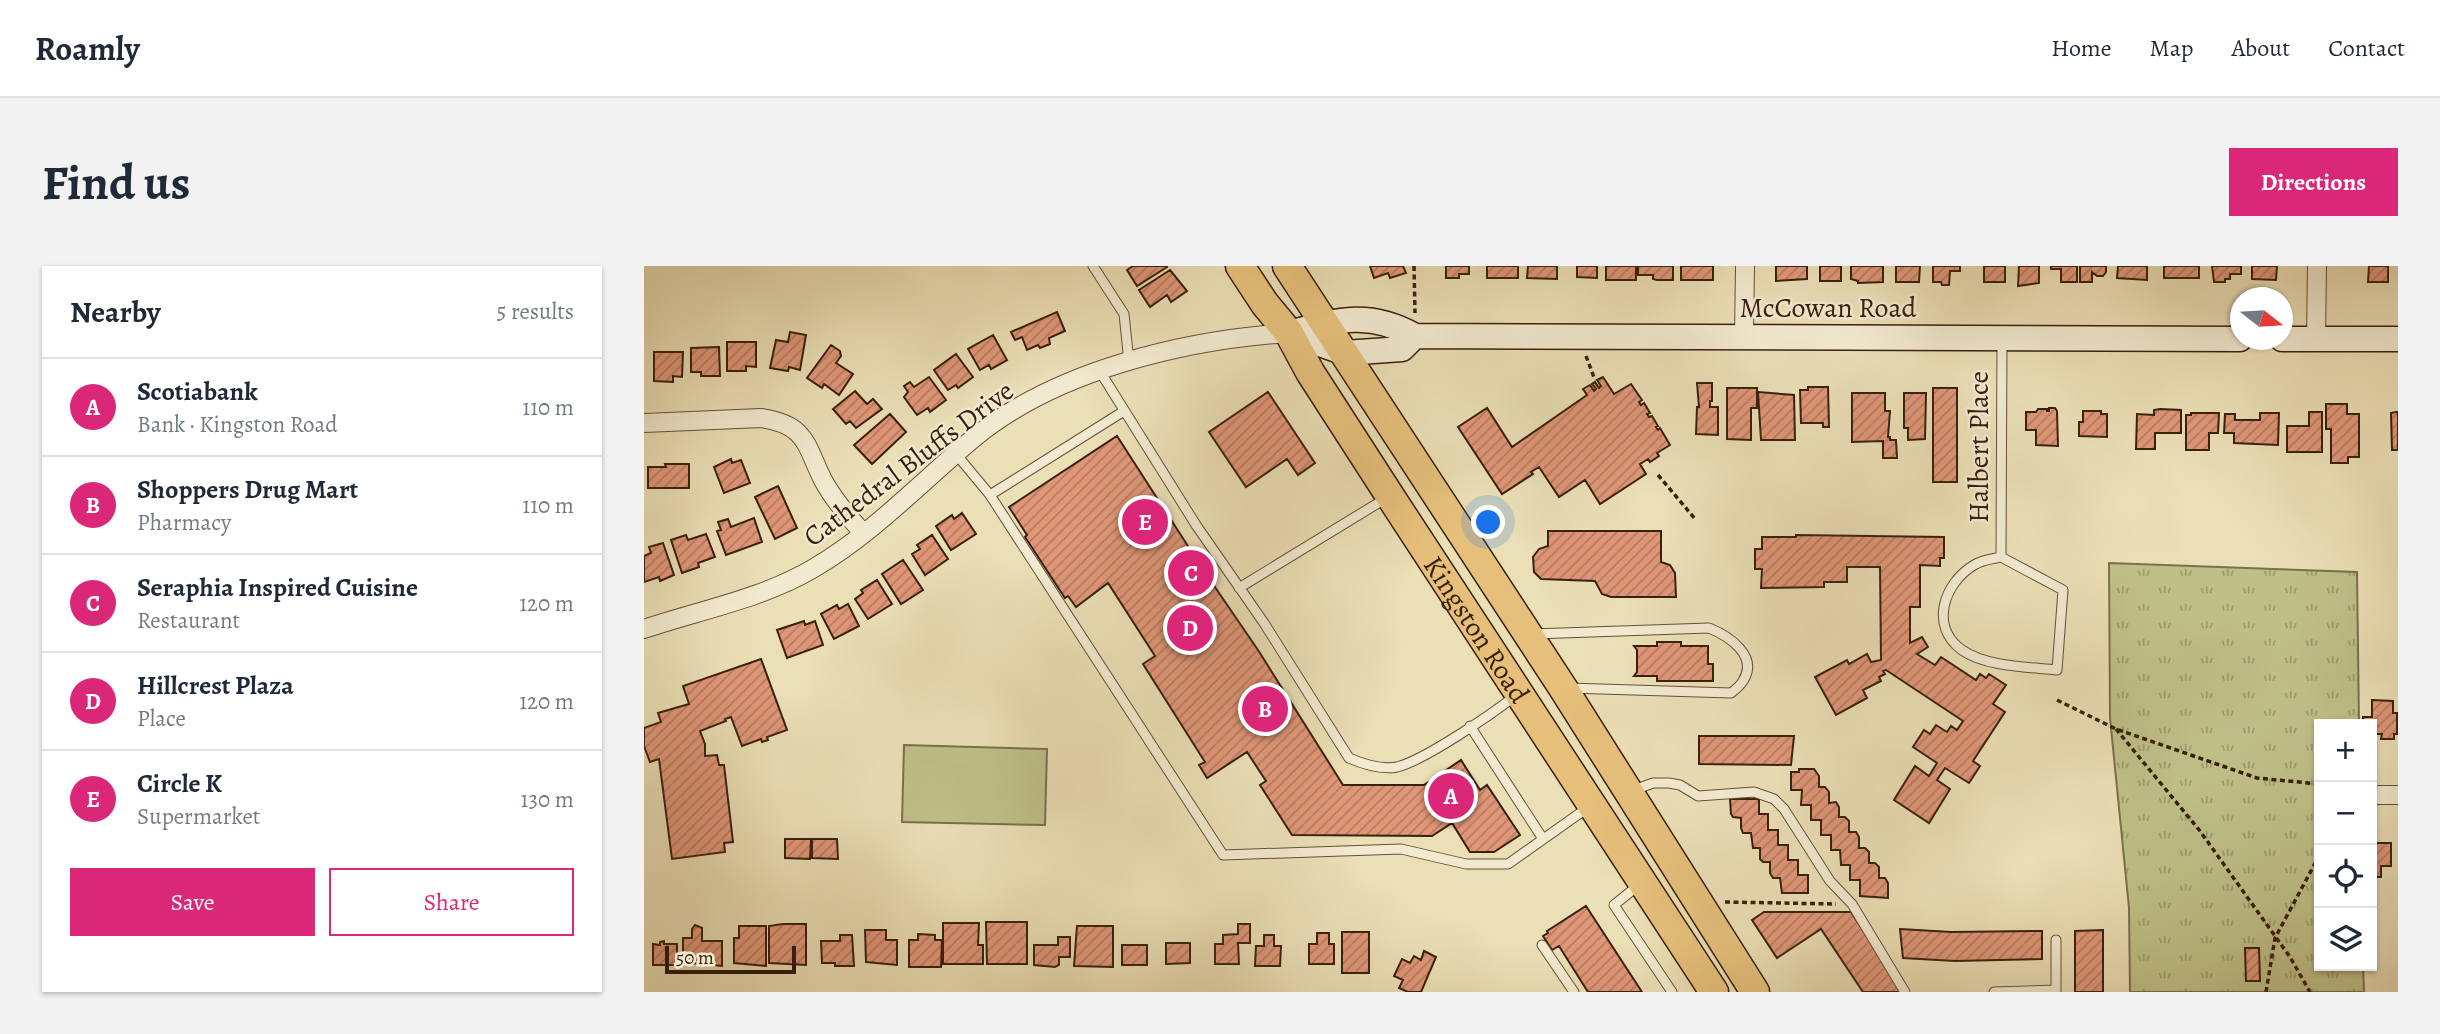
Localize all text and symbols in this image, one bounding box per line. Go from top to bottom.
text: Roamly [35,26,140,71]
text: Home [2051,32,2112,64]
text: Map [2150,32,2194,64]
text: About [2232,32,2290,64]
text: Contact [2328,32,2405,64]
button: Directions [2229,148,2398,216]
text: Find us [42,149,190,216]
north arrow [2230,287,2293,350]
street label: McCowan Road [1739,289,1917,327]
text: Nearby [70,292,161,332]
text: 5 results [497,296,574,327]
street label: Halbert Place [1960,371,1998,523]
street label: Cathedral Bluffs Drive [796,372,1022,555]
text: Scotiabank [137,374,258,409]
text: A [86,392,100,423]
text: 110 m [522,392,574,423]
text: Bank · Kingston Road [137,409,338,440]
text: Shoppers Drug Mart [137,472,358,507]
text: B [86,490,100,521]
text: 110 m [522,490,574,521]
pin: E [1122,496,1168,548]
your location [1471,505,1505,539]
text: Pharmacy [137,507,231,538]
pin: C [1168,547,1214,599]
street label: Kingston Road [1414,549,1539,711]
text: Seraphia Inspired Cuisine [137,570,418,605]
text: C [86,588,100,619]
text: 120 m [519,588,574,619]
pin: D [1167,602,1213,654]
text: Restaurant [137,605,240,636]
text: Hillcrest Plaza [137,668,294,703]
pin: B [1242,683,1288,735]
text: D [85,686,101,717]
text: 120 m [519,686,574,717]
text: Place [137,703,186,734]
map controls [2314,719,2377,971]
button: + [2314,719,2377,782]
text: Circle K [137,766,222,801]
pin: A [1428,770,1474,822]
button: − [2314,782,2377,845]
text: E [86,784,100,815]
text: 130 m [521,784,574,815]
text: Supermarket [137,801,260,832]
button: locate [2314,845,2377,908]
button: Save [70,868,315,936]
button: Share [329,868,574,936]
button: layers [2314,908,2377,971]
scale bar [665,943,796,975]
text: 50 m [676,945,714,971]

